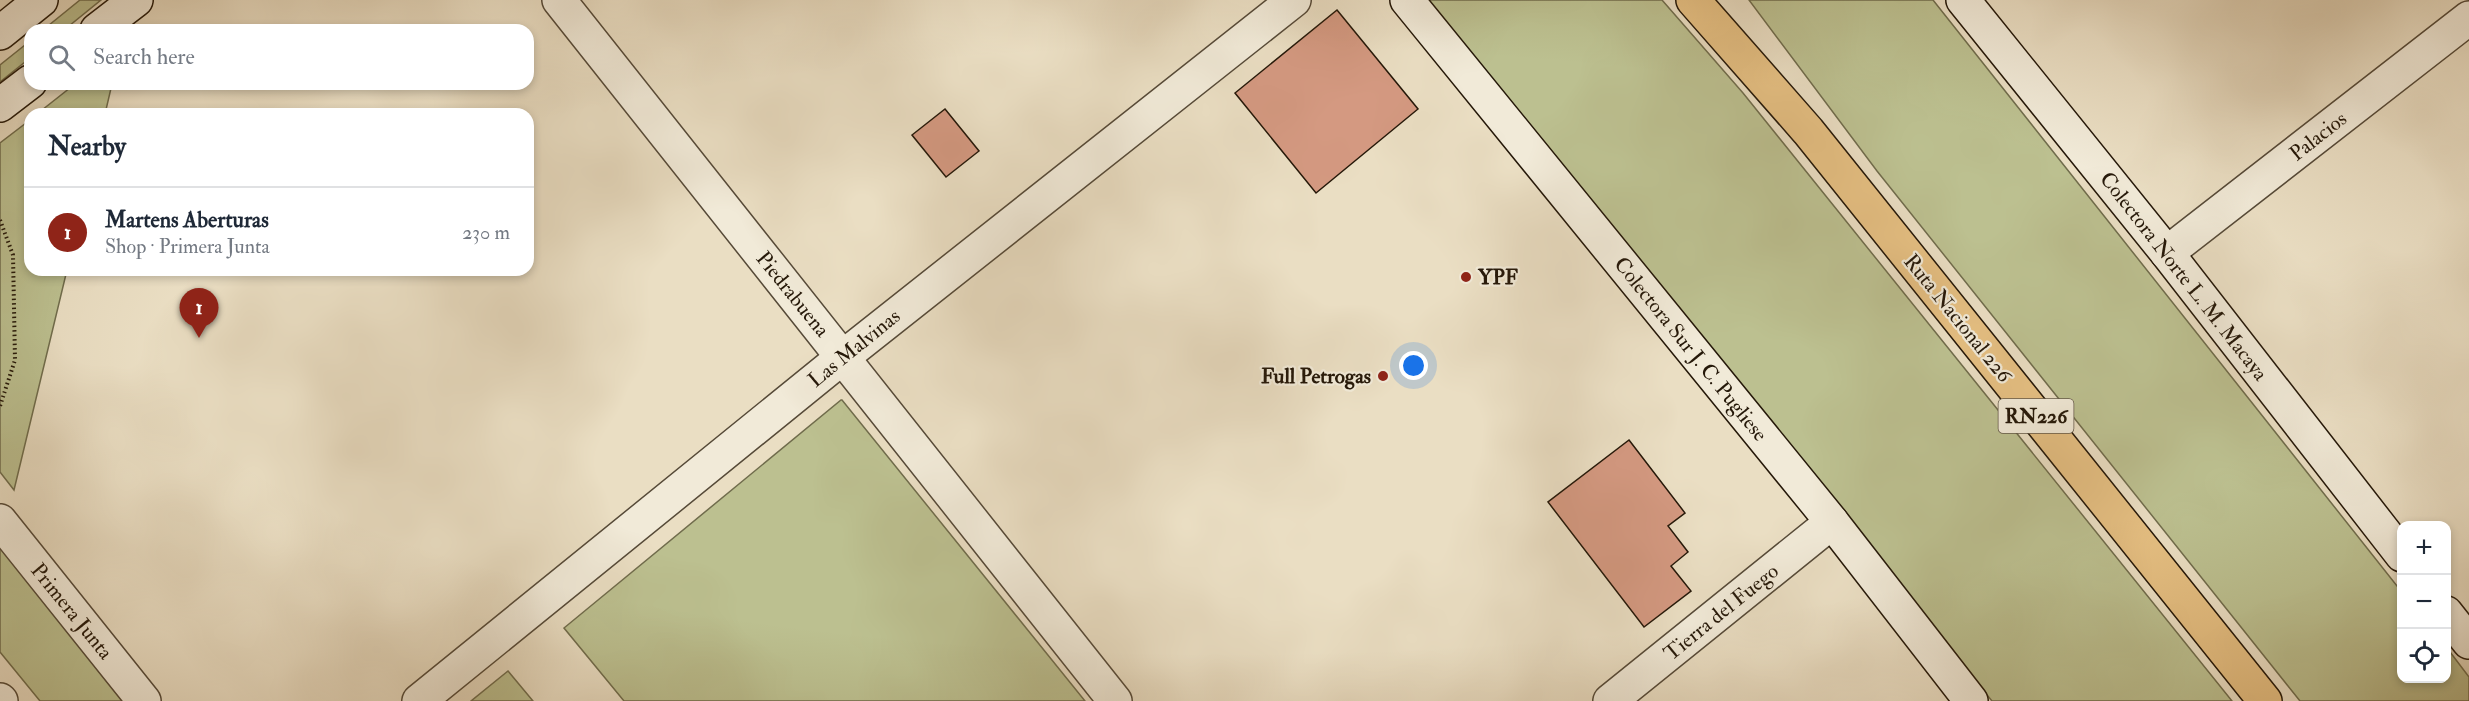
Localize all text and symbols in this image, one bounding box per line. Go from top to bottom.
search box [24,24,534,90]
icon: search [45,41,78,74]
text: Search here [93,43,195,71]
street label: Palacios [2284,106,2353,167]
text: Nearby [48,131,126,163]
street label: Colectora Norte L. M. Macaya [2094,166,2274,387]
text: Martens Aberturas [105,206,269,234]
text: 1 [64,220,71,245]
text: 230 m [462,220,510,245]
text: Shop · Primera Junta [105,234,270,259]
street label: Piedrabuena [750,246,836,343]
street label: Ruta Nacional 226 [1898,249,2019,389]
street label: Colectora Sur J. C. Pugliese [1608,252,1774,447]
place label: YPF [1477,264,1518,291]
marker: YPF [1459,270,1473,284]
pin: 1 [180,288,218,338]
street label: Las Malvinas [803,303,906,394]
your location [1399,351,1428,380]
place label: Full Petrogas [1261,363,1371,390]
marker: Full Petrogas [1376,369,1390,383]
road number: RN226 [1998,399,2074,433]
map controls [2397,521,2451,683]
button: + [2397,521,2451,575]
street label: Primera Junta [24,558,119,665]
street label: Tierra del Fuego [1658,558,1784,667]
button: − [2397,575,2451,629]
button: locate [2397,629,2451,683]

